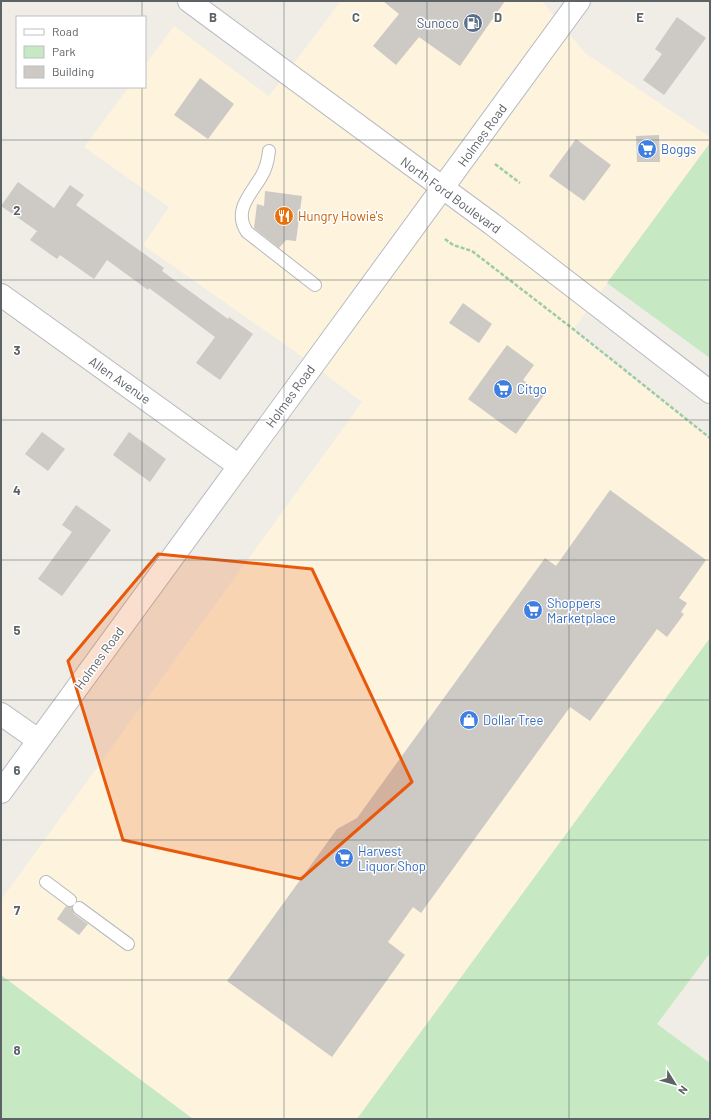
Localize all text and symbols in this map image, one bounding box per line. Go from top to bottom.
text: B [209,9,217,25]
text: C [352,9,360,25]
text: D [494,9,502,25]
text: E [636,9,644,25]
fuel station icon: Sunoco [462,12,484,34]
place label: Sunoco [417,15,459,31]
legend [16,16,146,88]
text: Road [52,24,79,38]
text: Park [52,44,76,58]
text: Building [52,64,94,78]
street label: Holmes Road [454,101,510,169]
supermarket icon: Boggs [636,138,658,160]
place label: Boggs [661,141,696,157]
street label: North Ford Boulevard [398,153,504,237]
text: 2 [13,202,21,218]
restaurant icon: Hungry Howie's [273,205,295,227]
place label: Hungry Howie's [298,208,383,224]
text: 3 [13,342,21,358]
street label: Allen Avenue [86,353,154,407]
street label: Holmes Road [262,362,318,430]
supermarket icon: Citgo [492,378,514,400]
place label: Citgo [517,381,547,397]
text: 4 [13,482,21,498]
place label: Shoppers Marketplace [547,595,616,626]
supermarket icon: Shoppers Marketplace [522,599,544,621]
text: 5 [13,622,21,638]
street label: Holmes Road [71,624,127,692]
shop icon: Dollar Tree [458,709,480,731]
place label: Dollar Tree [483,712,543,728]
text: 6 [14,762,21,778]
place label: Harvest Liquor Shop [358,843,426,874]
supermarket icon: Harvest Liquor Shop [333,847,355,869]
text: 7 [14,902,21,918]
text: 8 [13,1042,21,1058]
north arrow [655,1064,695,1104]
text: N [676,1083,691,1097]

